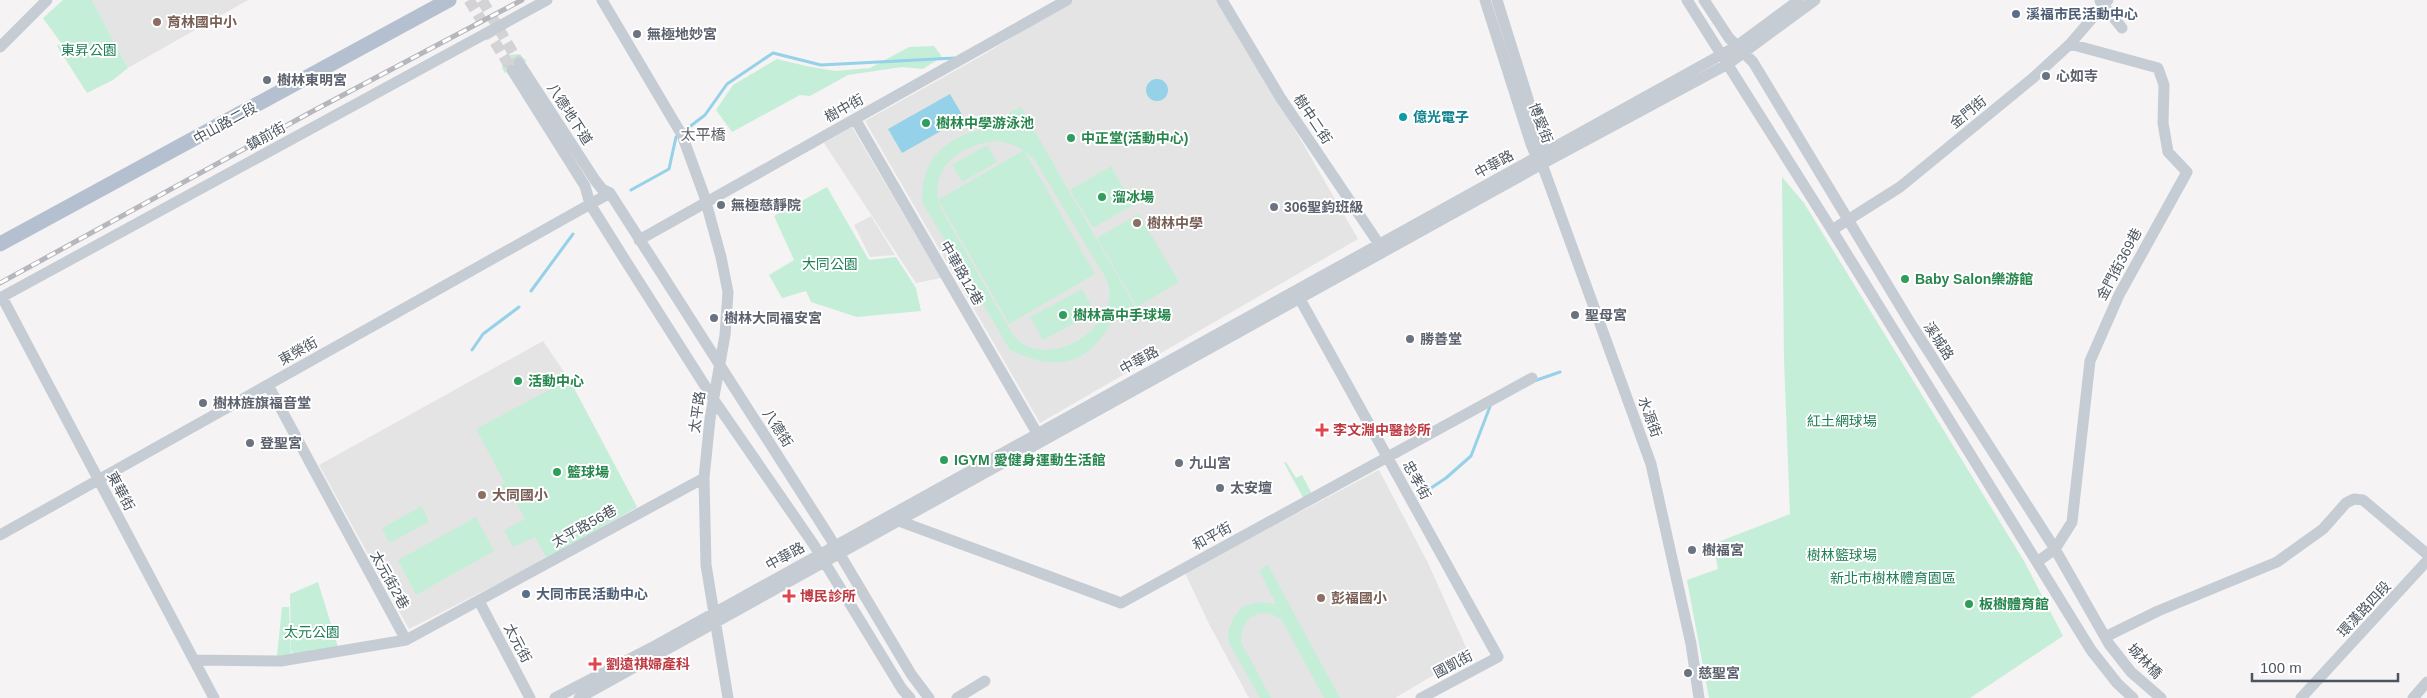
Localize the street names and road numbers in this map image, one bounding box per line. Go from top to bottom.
street label: 八德地下道 [544,80,596,148]
street label: 樹中街 [822,91,866,125]
street label: 樹中二街 [1291,91,1335,147]
street label: 金門街 [1947,93,1989,131]
street label: 中山路二段 [191,99,259,147]
street label: 博愛街 [1526,101,1556,145]
street label: 鎮前街 [244,119,288,153]
street label: 中華路 [1472,147,1516,181]
street label: 金門街369巷 [2093,225,2145,303]
street label: 中華路12巷 [937,238,987,308]
street label: 溪城路 [1921,319,1957,363]
street label: 東榮街 [276,334,320,368]
street label: 中華路 [1117,343,1161,377]
street label: 太平路 [686,390,708,434]
street label: 水源街 [1635,395,1665,439]
street label: 八德街 [760,406,796,450]
street label: 忠孝街 [1400,458,1434,502]
street label: 東華街 [104,469,138,513]
street label: 太平路56巷 [549,502,619,550]
street label: 和平街 [1190,519,1234,553]
street label: 中華路 [763,539,807,573]
street label: 太元街2巷 [368,548,412,612]
street label: 環漢路四段 [2334,578,2394,640]
street label: 太元街 [501,621,535,665]
street label: 城林橋 [2125,640,2165,682]
street label: 國凱街 [1431,647,1475,681]

